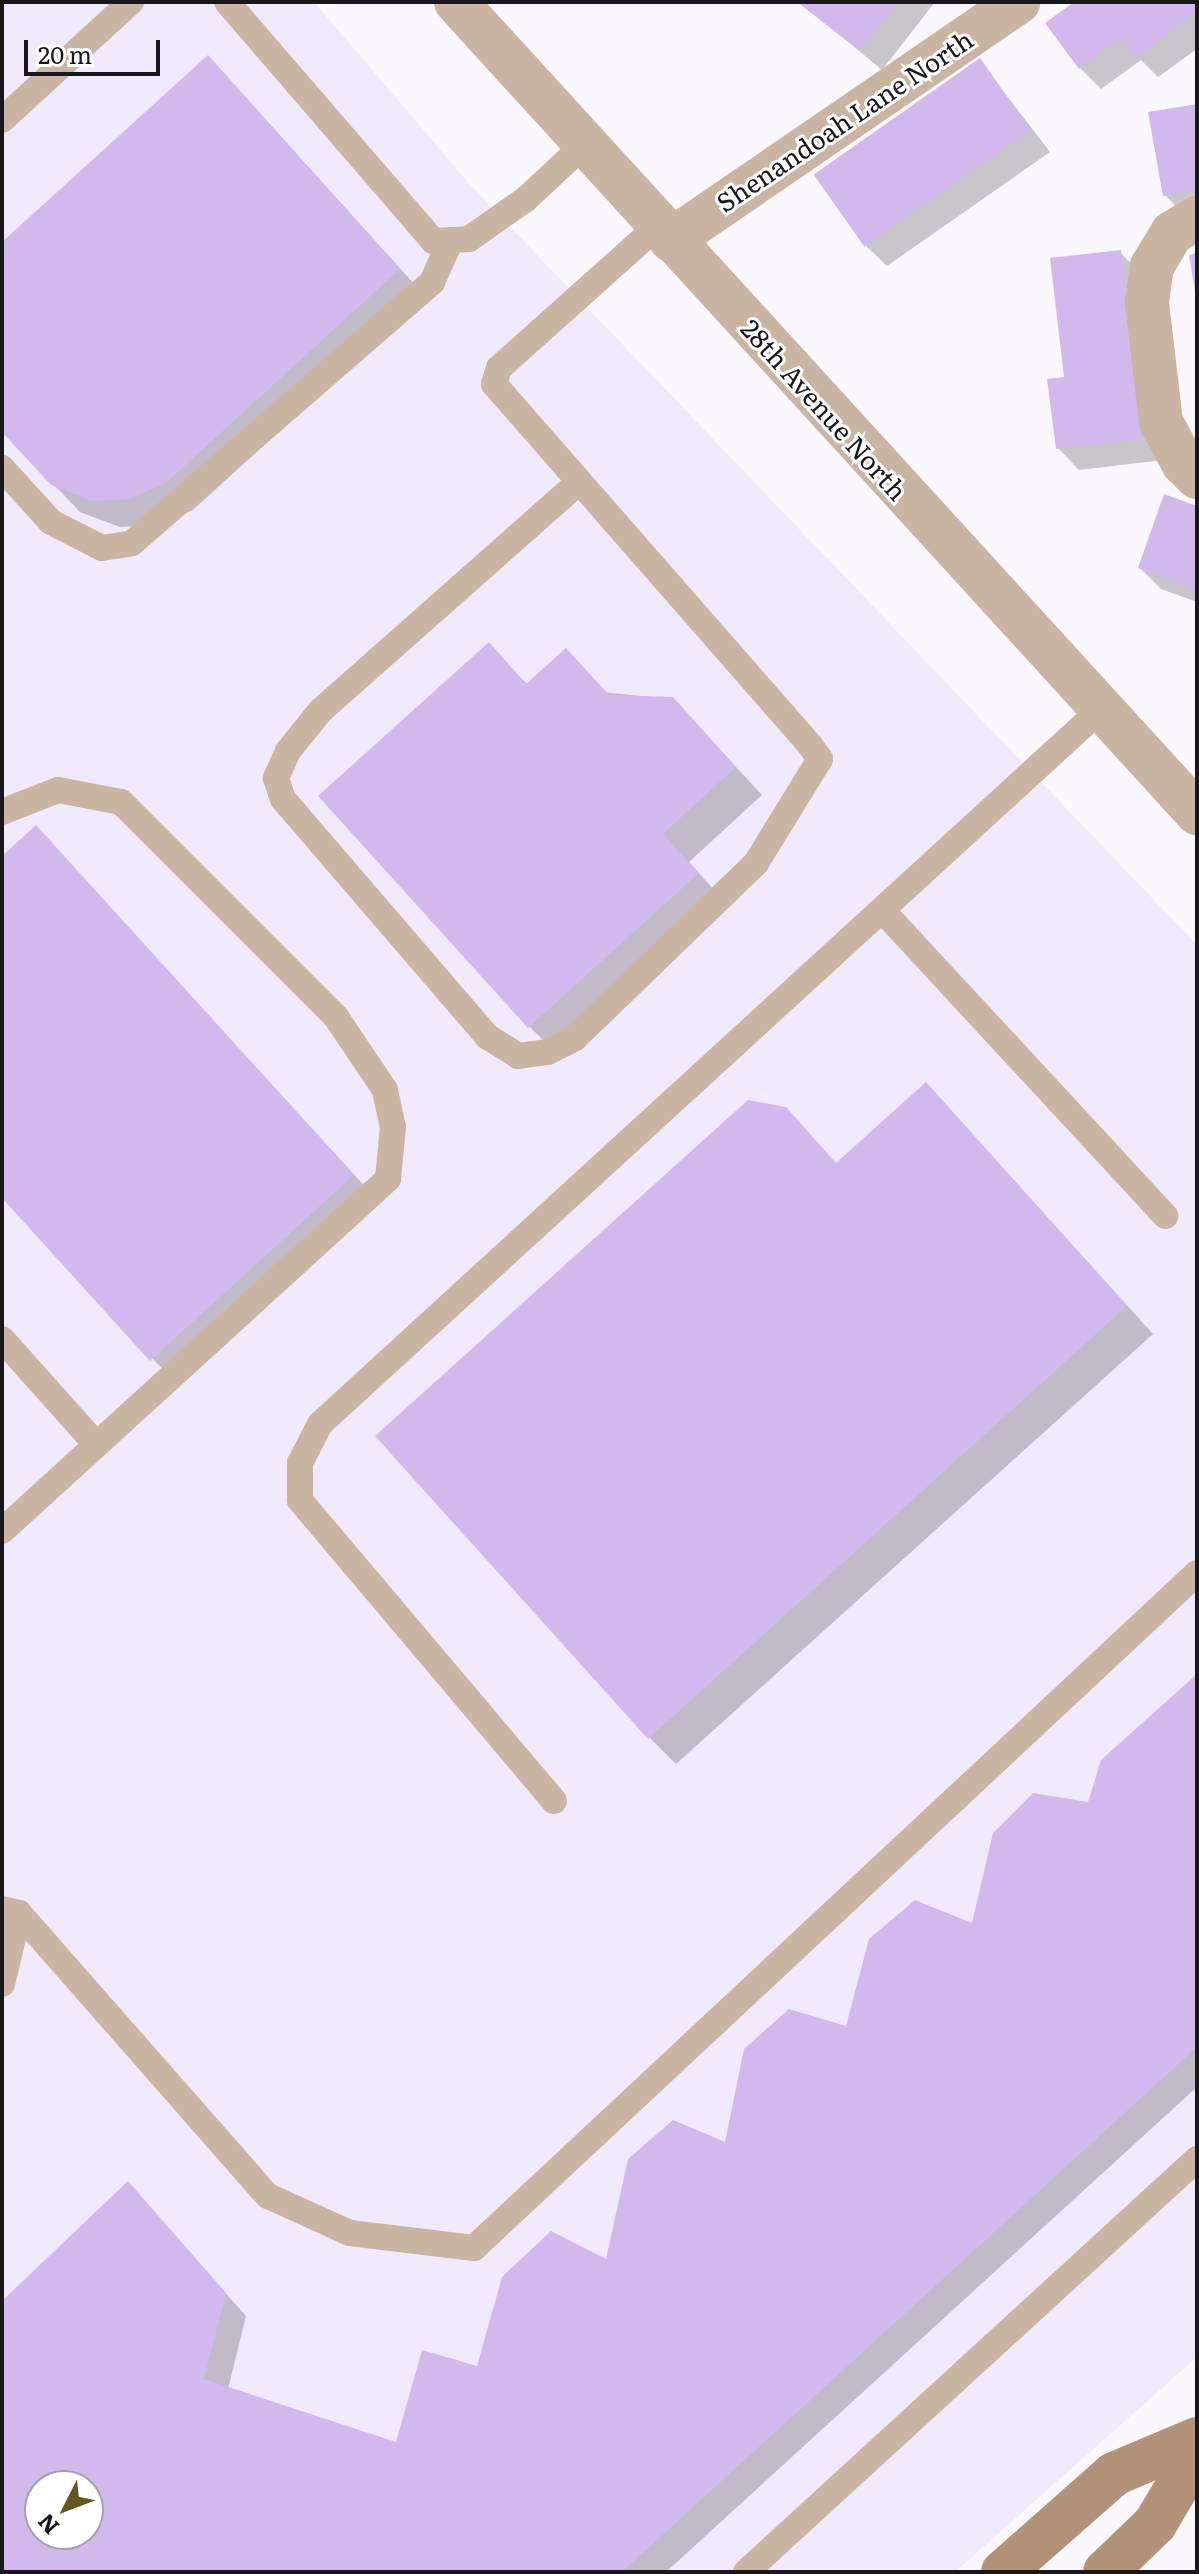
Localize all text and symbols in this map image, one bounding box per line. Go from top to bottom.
street label: Shenandoah Lane North [710,22,978,218]
scale bar [28,24,164,74]
text: 20 m [38,36,92,71]
street label: 28th Avenue North [736,312,914,506]
north arrow [24,2470,104,2550]
text: N [29,2507,66,2543]

